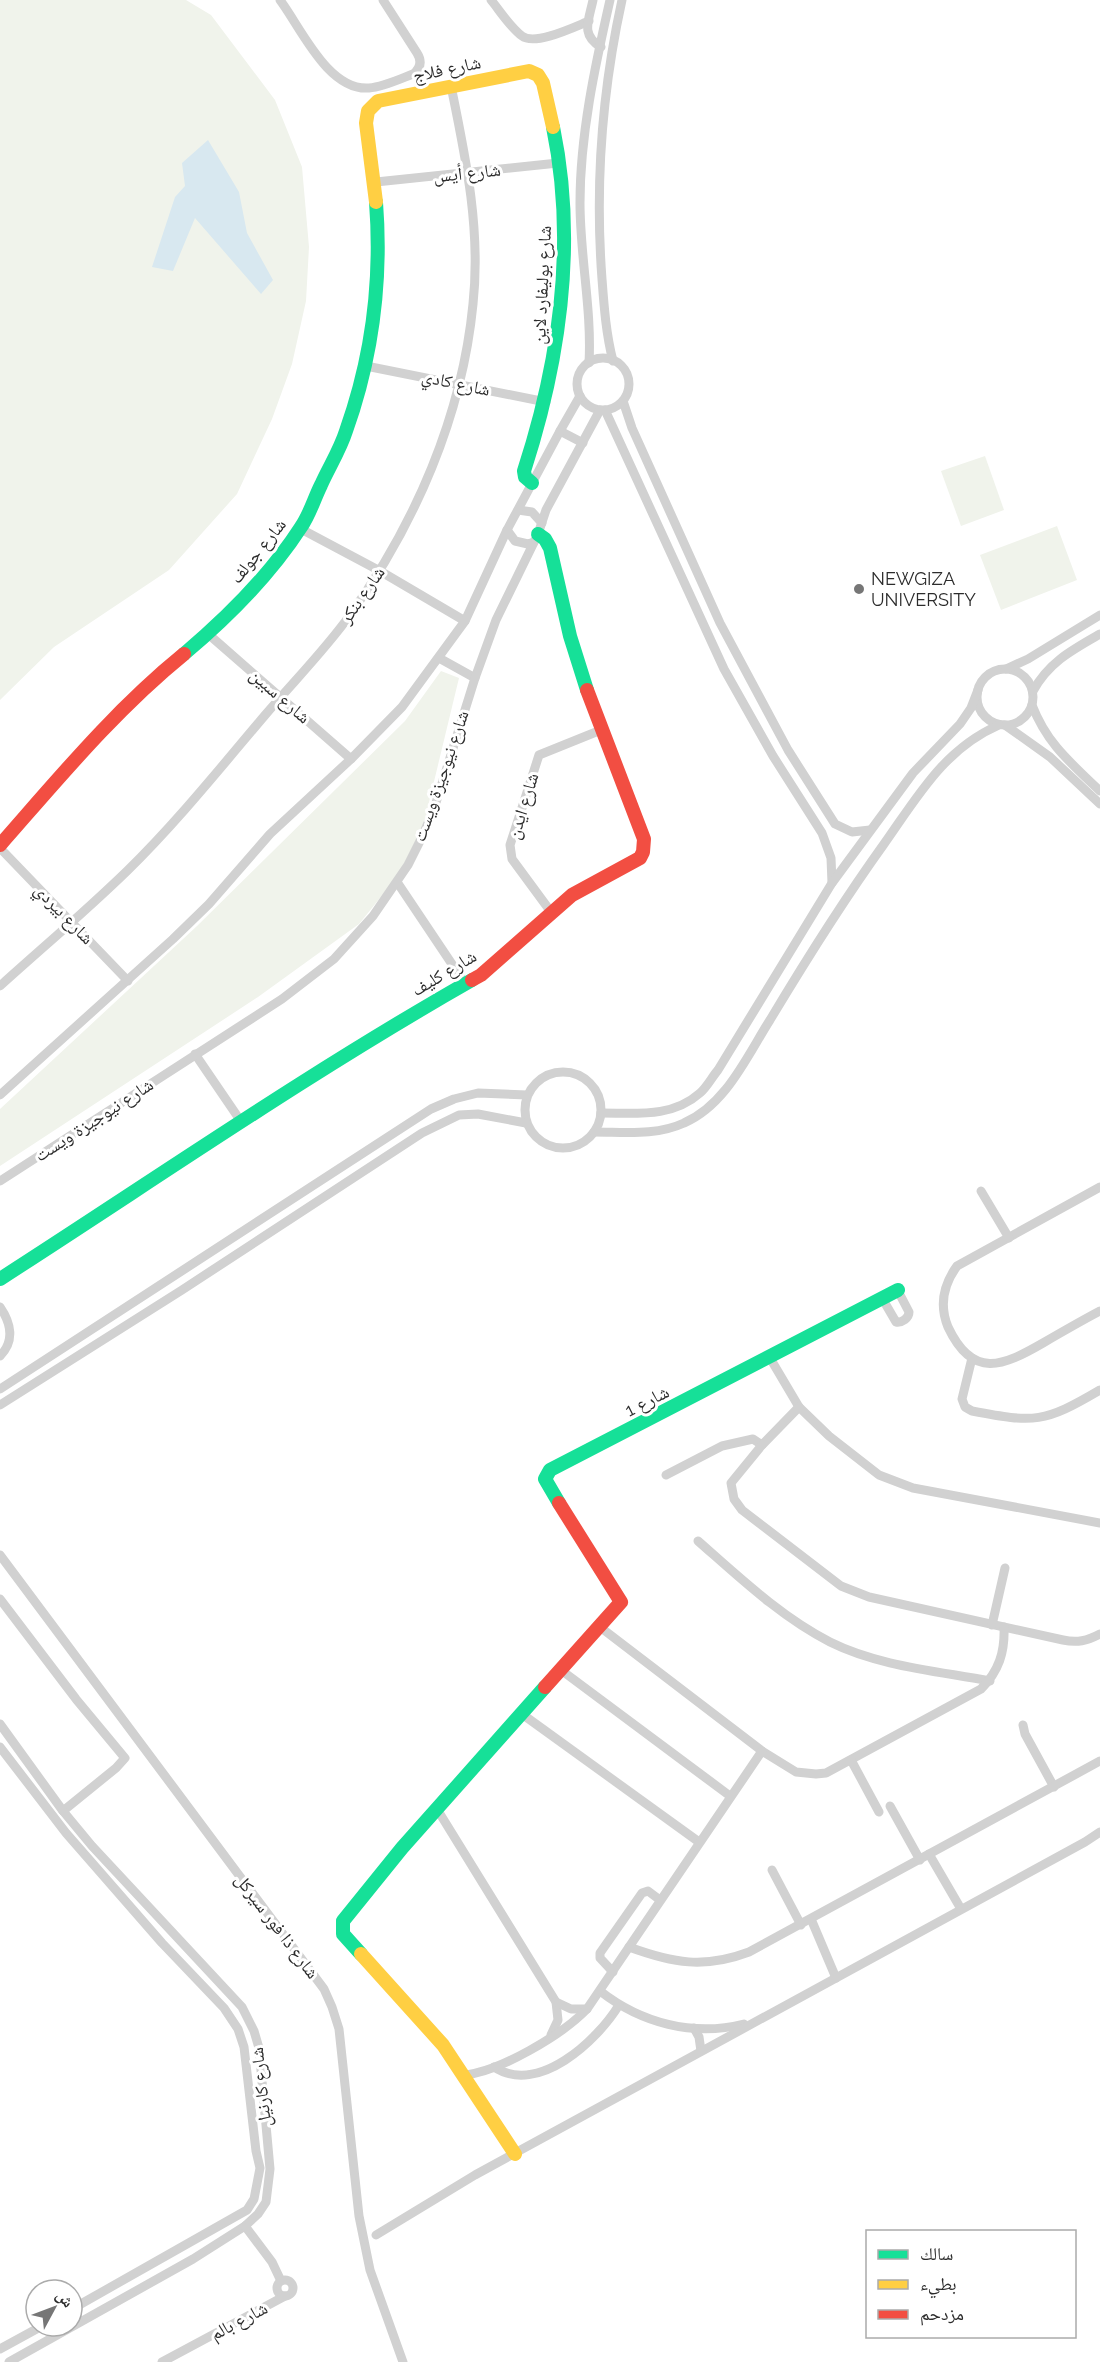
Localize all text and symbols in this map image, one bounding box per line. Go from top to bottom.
street label: شارع فلاج [411,51,483,88]
street label: شارع أيس [432,159,502,187]
street label: شارع بوليفارد لاين [528,225,556,345]
street label: شارع كادي [419,365,492,404]
street label: شارع جولف [225,514,291,588]
street label: شارع بنكر [334,562,390,629]
place label: NEWGIZA UNIVERSITY [871,568,976,610]
marker: NEWGIZA UNIVERSITY [852,582,866,596]
street label: شارع سبين [245,664,315,728]
street label: شارع نيوجيزة ويست [408,708,474,844]
street label: شارع ايدن [502,770,544,842]
street label: شارع بيردي [27,879,98,951]
street label: شارع كليف [408,945,480,1001]
street label: شارع نيوجيزة ويست [31,1073,157,1167]
street label: شارع 1 [621,1381,673,1421]
street label: شارع ذا فور سيركل [230,1869,324,1983]
street label: شارع كارنيل [246,2046,276,2128]
legend [866,2230,1076,2338]
text: سالك [920,2243,953,2264]
text: بطيء [920,2273,957,2299]
north arrow [24,2278,84,2338]
text: ش [52,2286,78,2311]
street label: شارع بالم [207,2297,272,2346]
text: مزدحم [920,2303,964,2326]

